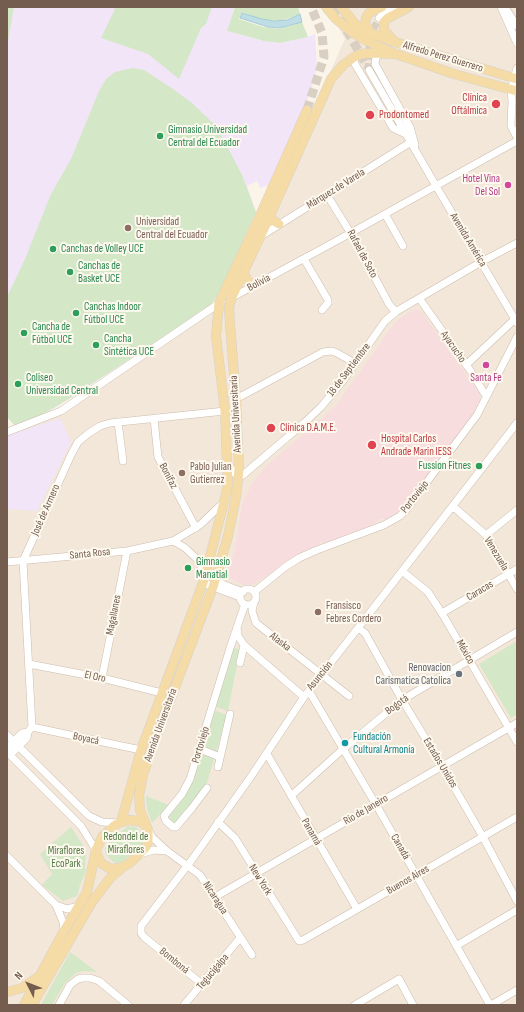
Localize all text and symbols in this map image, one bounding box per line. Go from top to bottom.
street label: Alfredo Perez Guerrero [401,39,485,75]
place label: Clínica Oftálmica [451,91,487,117]
marker: Clínica Oftálmica [490,98,502,110]
place label: Prodontomed [379,108,429,122]
marker: Prodontomed [364,109,376,121]
place label: Gimnasio Universidad Central del Ecuador [168,123,247,149]
marker: Gimnasio Universidad Central del Ecuador [155,131,165,141]
street label: Márquez de Varela [304,166,368,212]
place label: Hotel Vina Del Sol [462,172,500,198]
marker: Hotel Vina Del Sol [503,180,513,190]
street label: Avenida América [447,211,489,269]
place label: Universidad Central del Ecuador [136,215,208,241]
marker: Universidad Central del Ecuador [123,223,133,233]
street label: Rafael de Soto [344,228,380,280]
place label: Canchas de Volley UCE [61,242,144,256]
marker: Canchas de Volley UCE [48,244,58,254]
place label: Canchas de Basket UCE [78,259,120,285]
marker: Canchas de Basket UCE [65,267,75,277]
street label: Bolivia [245,271,273,295]
place label: Canchas Indoor Fútbol UCE [84,300,141,326]
marker: Canchas Indoor Fútbol UCE [71,308,81,318]
place label: Cancha de Fútbol UCE [32,320,72,346]
marker: Cancha de Fútbol UCE [19,328,29,338]
street label: Ayacucho [437,329,469,365]
place label: Cancha Sintética UCE [104,332,154,358]
marker: Cancha Sintética UCE [91,340,101,350]
street label: 18 de Septiembre [325,341,373,399]
marker: Santa Fe [481,360,491,370]
place label: Coliseo Universidad Central [26,371,98,397]
place label: Santa Fe [470,371,502,385]
street label: Avenida Universitaria [227,375,245,453]
marker: Coliseo Universidad Central [13,379,23,389]
place label: Clínica D.A.M.E. [280,421,336,435]
marker: Clínica D.A.M.E. [265,422,277,434]
place label: Hospital Carlos Andrade Marin IESS [381,432,452,458]
marker: Hospital Carlos Andrade Marin IESS [366,439,378,451]
place label: Fussion Fitnes [419,459,471,473]
place label: Pablo Julian Gutierrez [190,460,232,486]
street label: Bonifaz [156,461,180,491]
marker: Fussion Fitnes [474,461,484,471]
marker: Pablo Julian Gutierrez [177,468,187,478]
street label: Portoviejo [398,478,432,516]
street label: José de Armero [29,482,63,538]
street label: Venezuela [481,535,511,573]
street label: Santa Rosa [69,545,111,563]
place label: Gimnasio Manatial [196,555,230,581]
marker: Gimnasio Manatial [183,563,193,573]
street label: Caracas [464,578,496,604]
street label: Magallanes [104,594,124,636]
place label: Fransisco Febres Cordero [326,599,381,625]
marker: Fransisco Febres Cordero [313,607,323,617]
street label: Alaska [267,630,293,654]
street label: México [453,637,477,667]
street label: Asunción [304,659,336,693]
place label: Renovacion Carismatica Catolica [375,661,451,687]
street label: El Oro [83,668,107,686]
marker: Renovacion Carismatica Catolica [454,669,464,679]
street label: Avenida Universitaria [142,686,180,764]
street label: Bogotá [383,692,411,718]
street label: Portoviejo [189,725,213,765]
street label: Boyacá [72,730,100,748]
place label: Fundación Cultural Armonía [353,730,415,756]
street label: Estados Unidos [420,736,460,790]
marker: Fundación Cultural Armonía [340,738,350,748]
street label: Río de Janeiro [341,792,391,828]
street label: Panamá [298,816,324,848]
park label: Redondel de Miraflores [103,830,149,856]
street label: Canadá [387,832,413,862]
park label: Miraflores EcoPark [48,844,84,870]
street label: New York [245,862,275,898]
street label: Buenos Aires [384,863,432,897]
street label: Nicaragua [200,879,230,917]
street label: Bomboná [156,945,192,977]
street label: Tegucigalpa [194,951,232,993]
north arrow [8,964,48,1004]
text: N [12,969,26,982]

